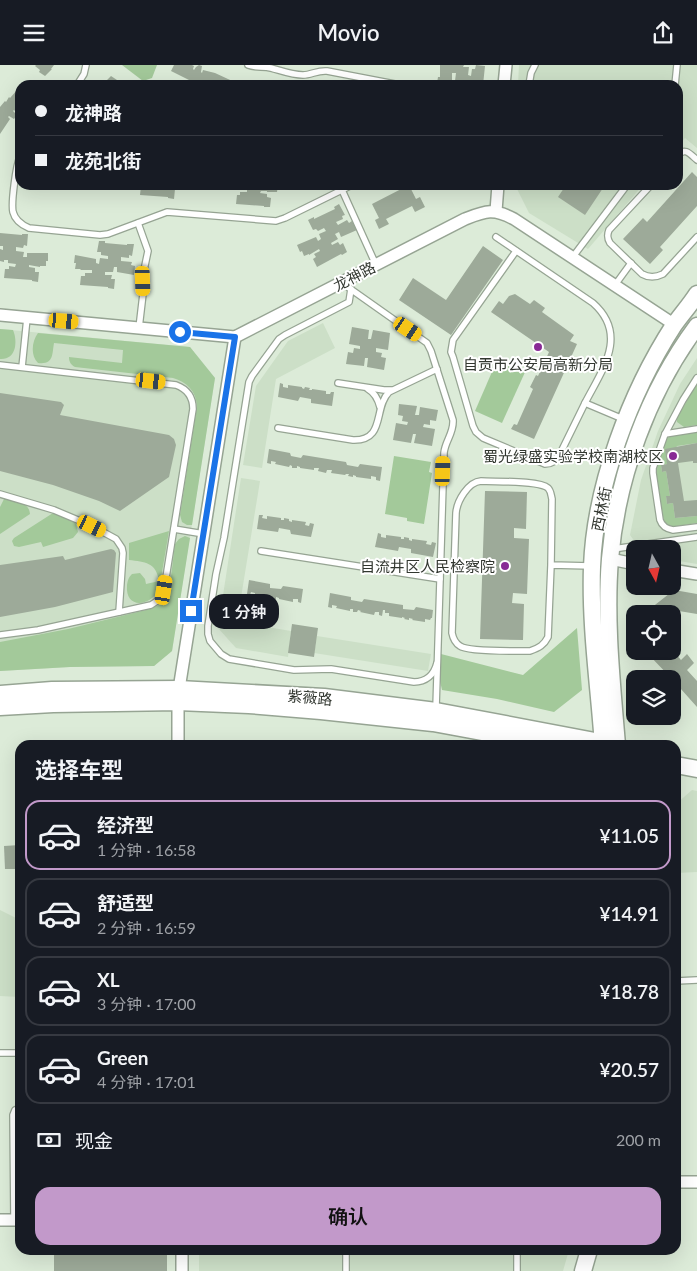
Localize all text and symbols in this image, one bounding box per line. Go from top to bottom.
icon: menu [20,19,48,47]
text: Movio [317,19,380,46]
icon: share [649,19,677,47]
text: 龙神路 [65,101,122,124]
text: 龙苑北街 [65,149,141,172]
street label: 龙神路 [330,257,378,295]
car [134,266,151,296]
car [48,312,79,330]
car [391,314,424,344]
route start [169,321,191,343]
marker: 自贡市公安局高新分局 [532,341,544,353]
place label: 自贡市公安局高新分局 [463,355,613,373]
car [135,372,166,390]
place label: 蜀光绿盛实验学校南湖校区 [483,447,663,465]
marker: 蜀光绿盛实验学校南湖校区 [667,450,679,462]
car [434,456,451,486]
street label: 西林街 [588,485,614,533]
car [75,513,108,539]
north arrow [626,540,681,595]
map controls [626,540,681,725]
place label: 自流井区人民检察院 [360,557,495,575]
marker: 自流井区人民检察院 [499,560,511,572]
car [154,574,173,606]
callout: 1 分钟 [208,593,278,629]
route end [180,600,202,622]
text: 1 分钟 [221,602,267,621]
button: locate [626,605,681,660]
button: layers [626,670,681,725]
street label: 紫薇路 [287,686,333,708]
text: 选择车型 [35,756,123,783]
icon: car [37,813,82,858]
text: 经济型 [97,813,154,836]
text: ¥11.05 [599,824,659,847]
text: 1 分钟 · 16:58 [97,840,196,859]
icon: car [37,891,82,936]
text: 舒适型 [97,891,154,914]
text: ¥14.91 [599,902,659,925]
text: 2 分钟 · 16:59 [97,918,196,937]
text: XL [97,968,120,991]
icon: car [37,969,82,1014]
text: ¥18.78 [599,980,659,1003]
text: 3 分钟 · 17:00 [97,994,196,1013]
text: Green [97,1046,148,1069]
icon: car [37,1047,82,1092]
text: ¥20.57 [599,1058,659,1081]
text: 4 分钟 · 17:01 [97,1072,196,1091]
icon: cash [35,1126,63,1154]
text: 现金 [75,1129,113,1152]
text: 200 m [616,1130,661,1149]
button: 确认 [35,1187,661,1245]

